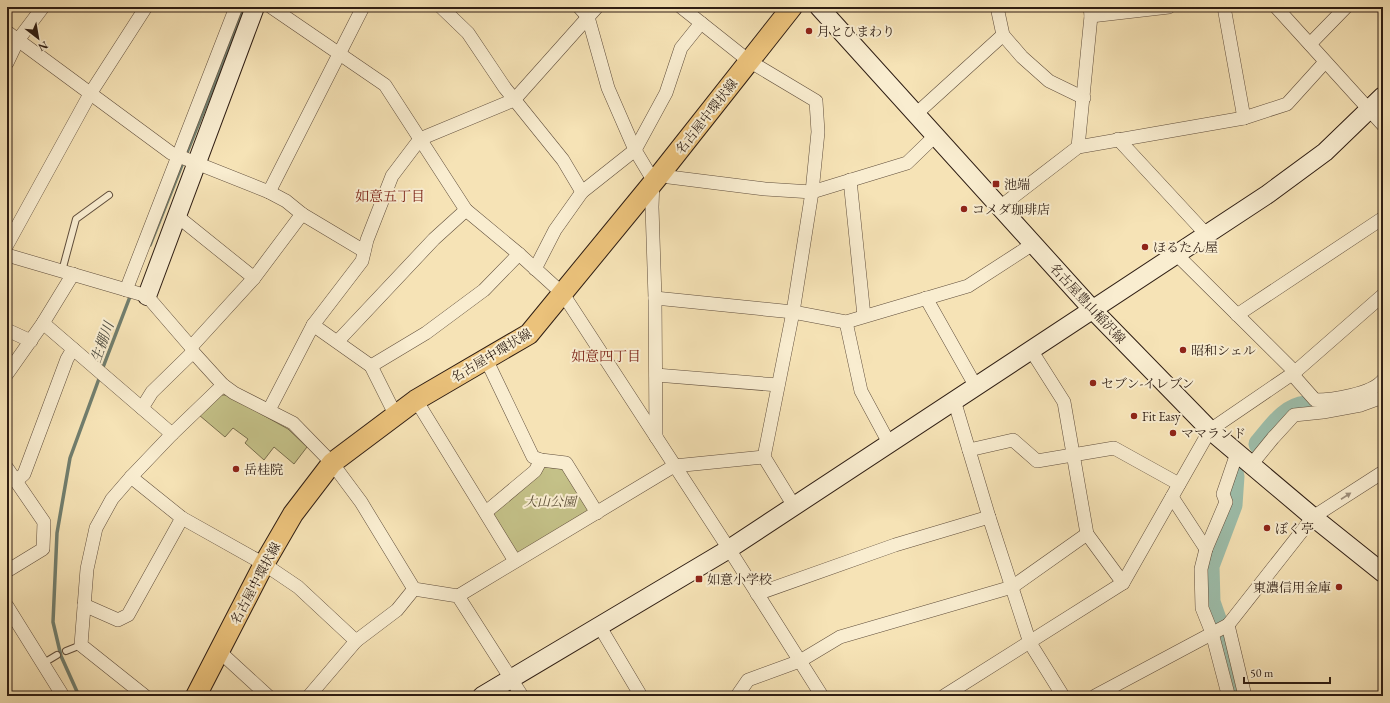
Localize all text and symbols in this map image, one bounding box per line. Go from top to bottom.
north arrow [18,18,58,58]
place label: 月とひまわり [817,23,895,40]
marker: 月とひまわり [804,26,814,36]
text: N [36,38,51,55]
street label: 名古屋中環状線 [672,75,741,157]
place label: 池端 [1004,176,1030,193]
marker: 池端 [991,179,1001,189]
district label: 如意五丁目 [355,187,425,205]
place label: コメダ珈琲店 [972,201,1050,218]
marker: コメダ珈琲店 [959,204,969,214]
place label: ほるたん屋 [1153,239,1218,256]
marker: ほるたん屋 [1140,242,1150,252]
street label: 名古屋豊山稲沢線 [1046,260,1129,347]
water label: 生棚川 [86,317,118,365]
street label: 名古屋中環状線 [448,325,535,386]
place label: 昭和シェル [1191,342,1256,359]
marker: 昭和シェル [1178,345,1188,355]
district label: 如意四丁目 [571,347,641,365]
place label: セブン-イレブン [1101,375,1195,392]
marker: セブン-イレブン [1088,378,1098,388]
place label: Fit Easy [1142,408,1181,425]
marker: Fit Easy [1129,411,1139,421]
place label: ママランド [1181,425,1246,442]
marker: ママランド [1168,428,1178,438]
place label: 岳桂院 [244,461,283,478]
marker: 岳桂院 [231,464,241,474]
park label: 大山公園 [524,493,578,510]
one-way arrow [1340,493,1352,500]
place label: ぼく亭 [1275,520,1314,537]
marker: ぼく亭 [1262,523,1272,533]
street label: 名古屋中環状線 [227,539,284,627]
place label: 如意小学校 [707,571,772,588]
marker: 如意小学校 [694,574,704,584]
place label: 東濃信用金庫 [1253,579,1331,596]
marker: 東濃信用金庫 [1334,582,1344,592]
scale bar [1244,659,1330,685]
text: 50 m [1250,665,1274,681]

